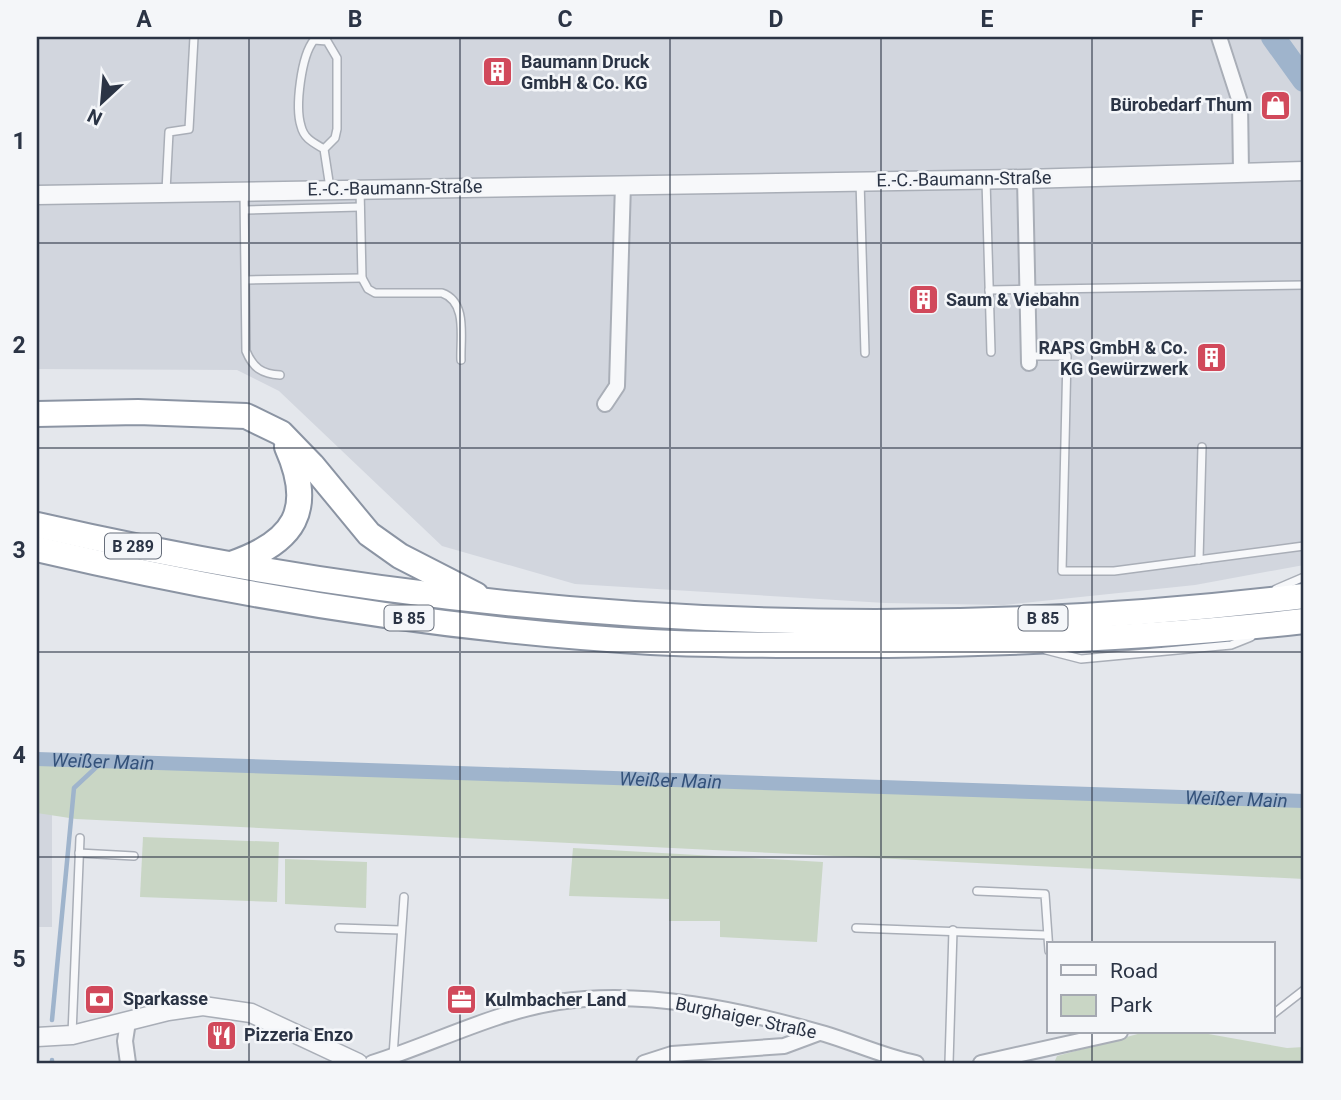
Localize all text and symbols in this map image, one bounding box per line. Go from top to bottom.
text: A [136,6,152,33]
text: B [348,6,362,33]
text: C [557,6,573,33]
text: D [769,6,783,33]
text: E [981,6,994,33]
text: F [1191,6,1204,33]
place label: Baumann Druck GmbH & Co. KG [521,51,650,93]
building icon: Baumann Druck GmbH & Co. KG [481,55,515,89]
north arrow [66,66,136,136]
shop icon: Bürobedarf Thum [1258,88,1292,122]
place label: Bürobedarf Thum [1110,94,1252,115]
text: N [84,104,106,130]
text: 1 [12,128,26,155]
street label: E.-C.-Baumann-Straße [876,166,1052,191]
street label: E.-C.-Baumann-Straße [307,175,483,200]
building icon: Saum & Viebahn [906,283,940,317]
place label: Saum & Viebahn [946,289,1079,310]
text: 2 [12,332,26,359]
place label: RAPS GmbH & Co. KG Gewürzwerk [1039,337,1188,379]
building icon: RAPS GmbH & Co. KG Gewürzwerk [1194,341,1228,375]
road number: B 289 [105,534,161,558]
text: 3 [12,537,26,564]
road number: B 85 [384,606,434,631]
road number: B 85 [1018,606,1068,631]
text: 4 [12,742,26,769]
water label: Weißer Main [51,748,155,775]
water label: Weißer Main [619,767,722,794]
water label: Weißer Main [1185,786,1288,812]
legend [1047,942,1274,1034]
text: 5 [12,946,26,973]
text: Road [1110,959,1158,983]
bank icon: Sparkasse [83,982,117,1016]
office icon: Kulmbacher Land [445,983,479,1017]
place label: Sparkasse [123,988,208,1009]
place label: Kulmbacher Land [485,989,626,1010]
street label: Burghaiger Straße [674,992,819,1043]
text: Park [1110,993,1153,1017]
restaurant icon: Pizzeria Enzo [204,1018,238,1052]
place label: Pizzeria Enzo [244,1024,353,1045]

